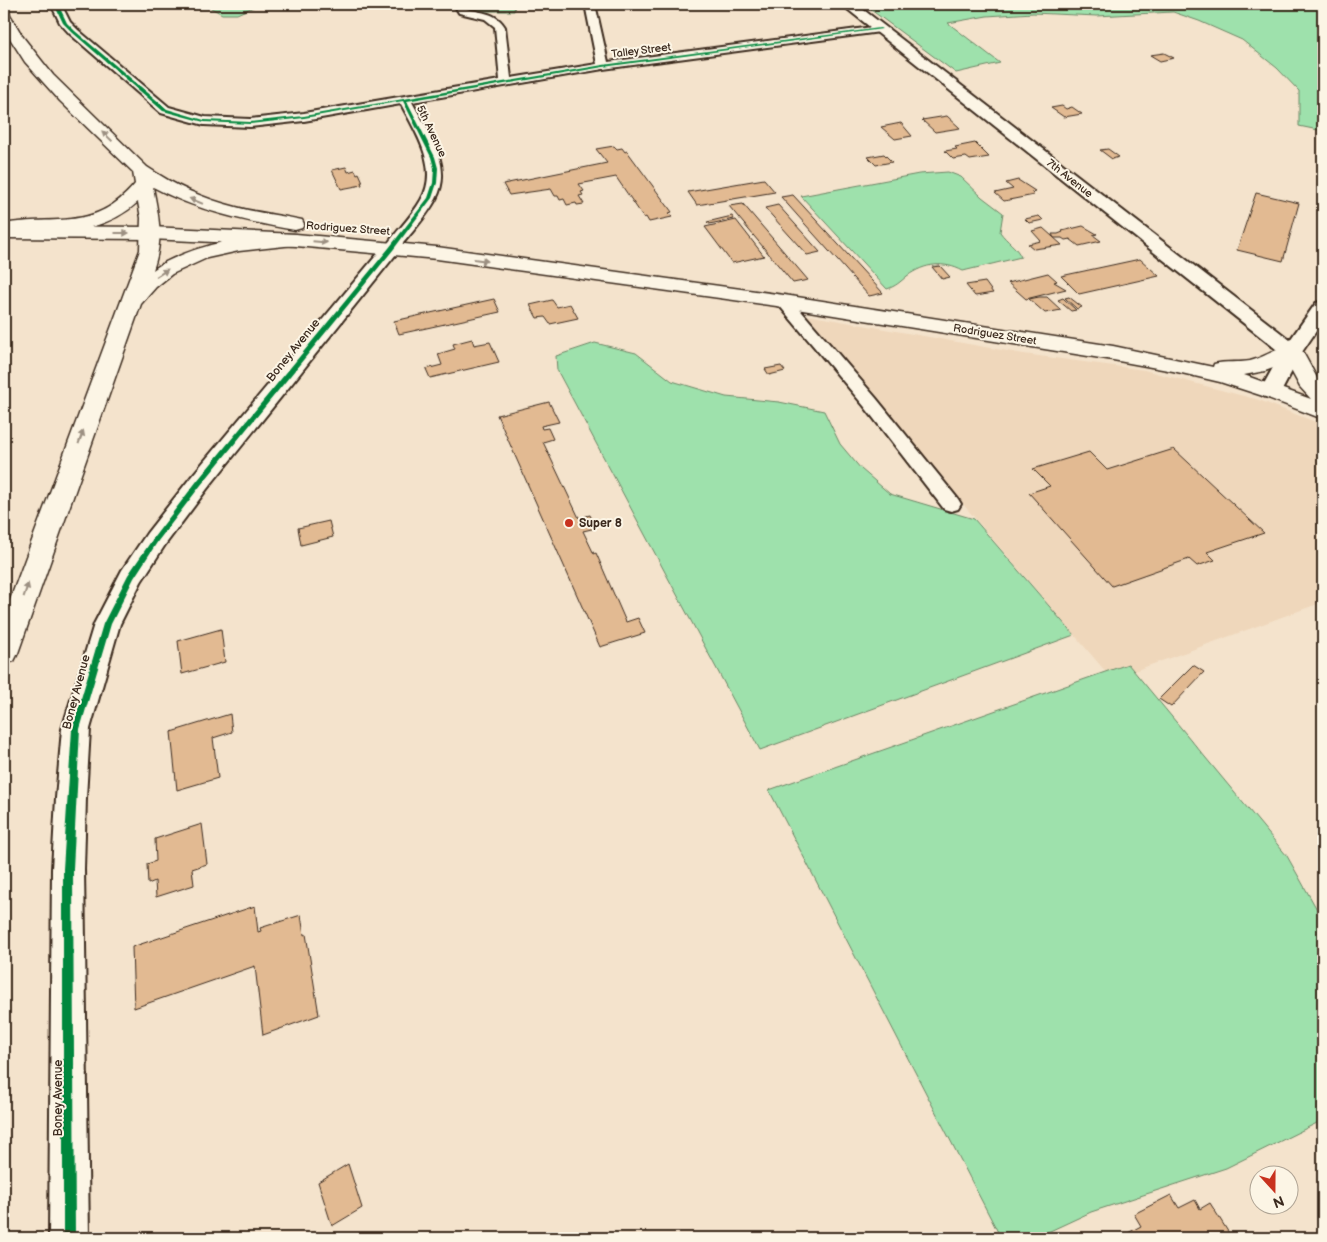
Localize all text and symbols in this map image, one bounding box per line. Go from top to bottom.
street label: Talley Street [610,40,672,61]
street label: 5th Avenue [414,103,449,160]
one-way arrow [101,130,113,142]
street label: 7th Avenue [1044,156,1096,201]
one-way arrow [189,197,203,205]
street label: Rodriguez Street [306,219,391,238]
one-way arrow [115,229,131,237]
one-way arrow [312,238,328,246]
one-way arrow [474,256,490,264]
one-way arrow [155,268,169,278]
street label: Boney Avenue [263,316,323,385]
street label: Rodriguez Street [952,321,1038,348]
one-way arrow [78,430,85,445]
place label: Super 8 [579,516,622,531]
marker: Super 8 [563,517,575,529]
one-way arrow [22,582,30,597]
street label: Boney Avenue [59,653,94,731]
street label: Boney Avenue [51,1060,66,1136]
north arrow [1250,1164,1300,1214]
text: N [1271,1192,1286,1211]

